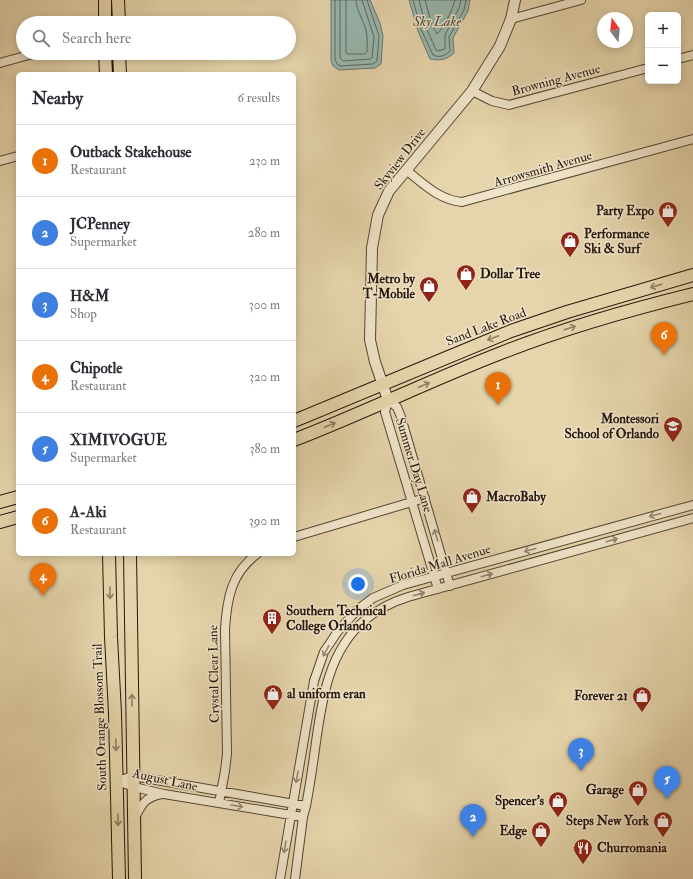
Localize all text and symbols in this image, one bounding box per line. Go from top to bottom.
north arrow [597,12,633,48]
map controls [645,12,681,84]
button: + [645,12,681,48]
water label: Sky Lake [412,13,461,30]
search box [16,16,296,60]
icon: search [30,27,52,49]
text: Search here [62,29,131,48]
button: − [645,48,681,84]
street label: Browning Avenue [510,60,603,100]
text: Nearby [32,88,83,109]
text: 6 results [237,90,280,106]
street label: Skyview Drive [371,124,430,194]
text: Outback Stakehouse [70,143,192,162]
street label: Arrowsmith Avenue [491,147,594,191]
text: 1 [43,153,47,169]
text: 230 m [249,153,280,169]
text: Restaurant [70,162,126,178]
shop icon: Party Expo [657,200,679,228]
place label: Party Expo [596,203,655,220]
text: JCPenney [70,215,130,234]
text: 2 [42,225,48,241]
text: 280 m [248,225,280,241]
place label: Performance Ski & Surf [584,226,650,257]
shop icon: Performance Ski & Surf [559,230,581,258]
text: Supermarket [70,234,137,250]
shop icon: Dollar Tree [455,263,477,291]
place label: Dollar Tree [480,266,541,282]
place label: Metro by T-Mobile [362,271,416,302]
shop icon: Metro by T-Mobile [418,275,440,303]
one-way arrow [649,283,662,290]
text: H&M [70,287,109,306]
text: 3 [43,297,48,313]
text: 300 m [249,297,280,313]
street label: Sand Lake Road [444,304,529,350]
text: Shop [70,306,97,322]
pin: 6 [651,322,677,355]
one-way arrow [564,324,576,332]
one-way arrow [487,335,499,343]
text: Chipotle [70,359,123,378]
text: 4 [41,369,49,385]
text: 320 m [249,369,280,385]
pin: 1 [485,372,511,405]
text: Restaurant [70,378,126,394]
one-way arrow [417,381,429,389]
place label: Montessori School of Orlando [565,411,660,442]
school or university icon: Montessori School of Orlando [662,415,684,443]
street label: Summer Day Lane [391,416,436,515]
one-way arrow [324,421,336,428]
text: XIMIVOGUE [70,431,167,450]
text: 5 [42,441,48,457]
text: 380 m [249,441,280,457]
text: Supermarket [70,450,137,466]
shop icon: MacroBaby [461,486,483,514]
place label: MacroBaby [485,489,547,506]
text: A-Aki [70,503,107,522]
one-way arrow [649,512,662,520]
text: 6 [42,513,48,529]
text: 390 m [249,513,280,529]
text: Restaurant [70,522,126,538]
one-way arrow [432,529,439,542]
one-way arrow [606,536,619,543]
street label: Florida Mall Avenue [387,541,493,587]
one-way arrow [524,547,537,554]
pin: 4 [30,563,56,596]
one-way arrow [481,571,494,579]
your location [348,574,368,594]
one-way arrow [106,586,114,599]
one-way arrow [412,590,425,597]
place label: Southern Technical College Orlando [286,603,387,635]
building icon: Southern Technical College Orlando [261,607,283,635]
street label: Crystal Clear Lane [205,624,224,723]
street label: South Orange Blossom Trail [89,643,111,791]
one-way arrow [321,645,329,657]
shop icon: al uniform eran [262,683,284,711]
shop icon: Forever 21 [631,685,653,713]
place label: al uniform eran [287,686,366,702]
place label: Forever 21 [574,688,628,704]
one-way arrow [128,694,136,707]
one-way arrow [112,738,120,751]
pin: 3 [568,738,594,771]
street label: August Lane [130,765,200,795]
pin: 5 [654,766,680,799]
one-way arrow [293,770,301,783]
shop icon: Garage [627,779,649,807]
place label: Garage [586,782,625,799]
shop icon: Spencer's [547,790,569,818]
place label: Spencer's [495,793,545,810]
one-way arrow [230,803,243,811]
pin: 2 [460,804,486,837]
shop icon: Steps New York [652,810,674,838]
one-way arrow [114,813,122,826]
place label: Steps New York [566,813,650,830]
shop icon: Edge [530,820,552,848]
place label: Edge [499,823,528,840]
restaurant icon: Churromania [572,837,594,865]
one-way arrow [281,840,289,853]
place label: Churromania [597,840,667,856]

